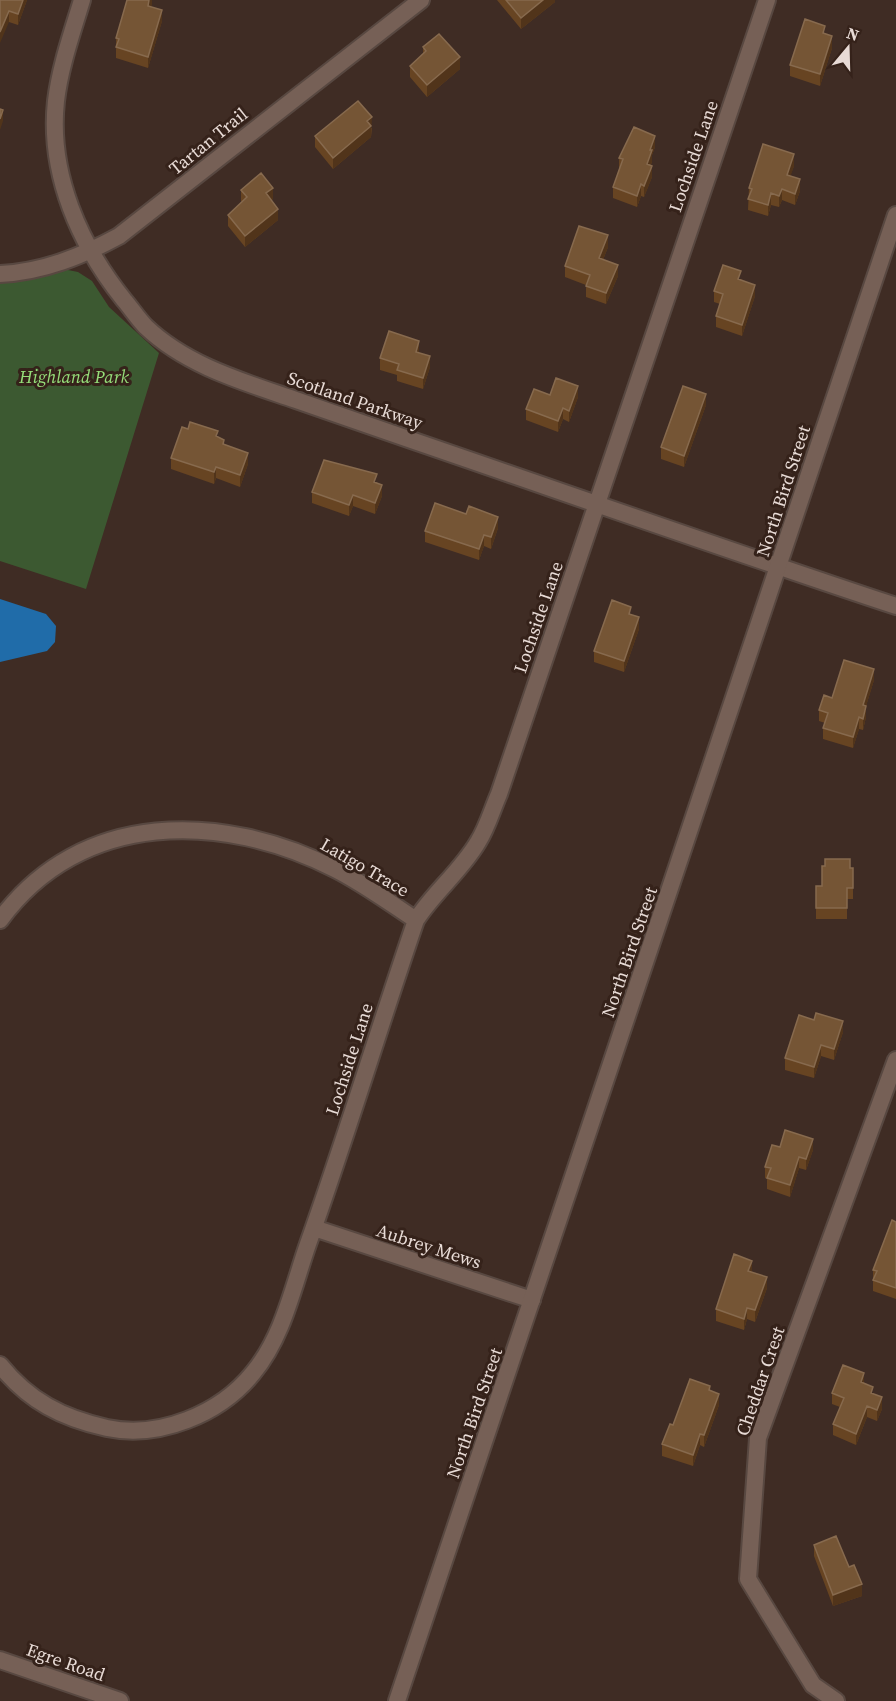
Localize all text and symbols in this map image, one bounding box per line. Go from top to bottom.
north arrow [818,18,878,78]
text: N [844,22,862,46]
street label: Lochside Lane [662,97,724,215]
street label: Tartan Trail [163,102,253,180]
park label: Highland Park [18,364,130,389]
street label: Scotland Parkway [284,365,427,435]
street label: North Bird Street [750,422,816,560]
street label: Lochside Lane [507,558,569,676]
street label: Latigo Trace [316,831,414,903]
street label: North Bird Street [595,883,663,1021]
street label: Lochside Lane [319,1000,379,1118]
street label: Aubrey Mews [374,1217,485,1275]
street label: Cheddar Crest [730,1323,790,1439]
street label: North Bird Street [440,1344,508,1482]
street label: Egre Road [23,1637,109,1687]

